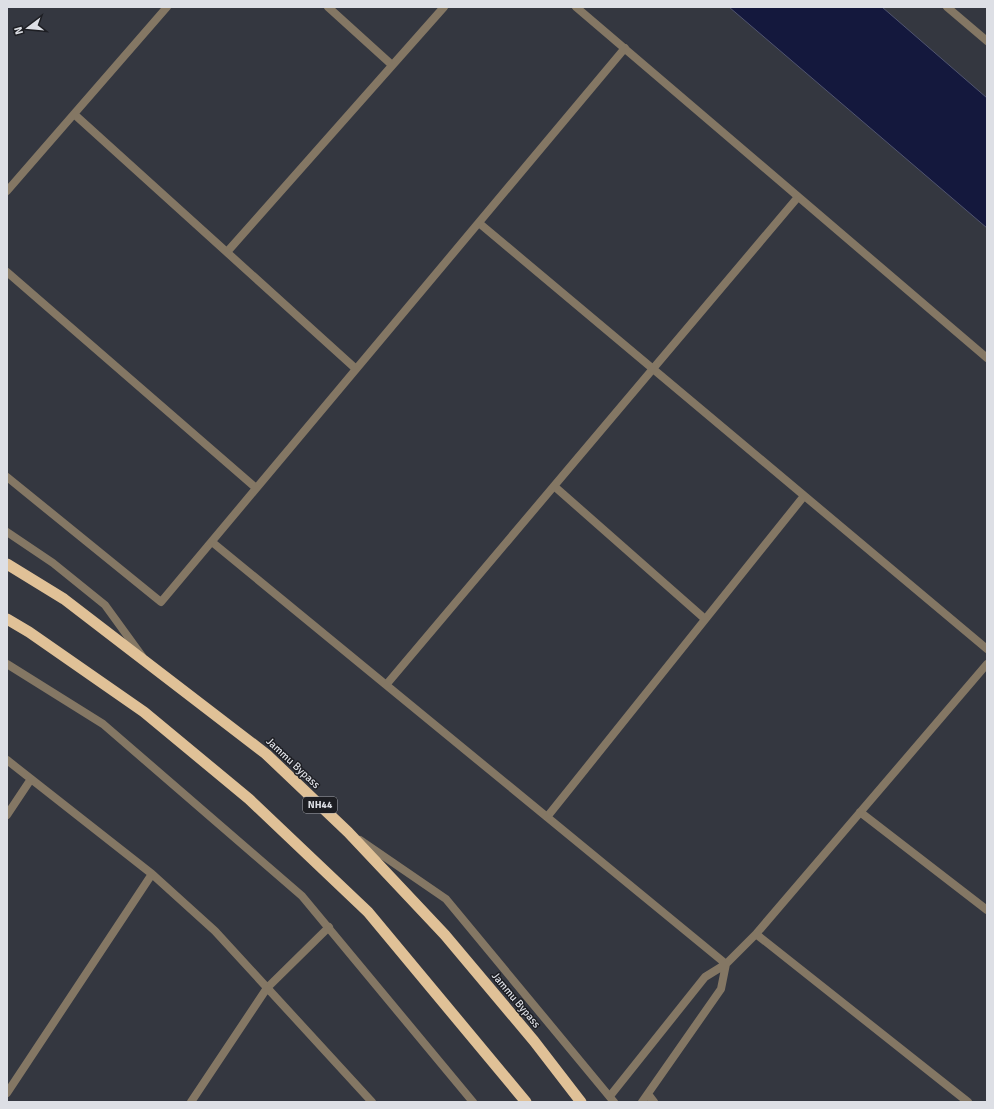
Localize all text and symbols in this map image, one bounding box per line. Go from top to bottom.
north arrow [8,8,48,48]
text: N [12,25,26,36]
street label: Jammu Bypass [263,735,323,791]
road number: NH44 [303,797,337,813]
street label: Jammu Bypass [489,969,543,1031]

